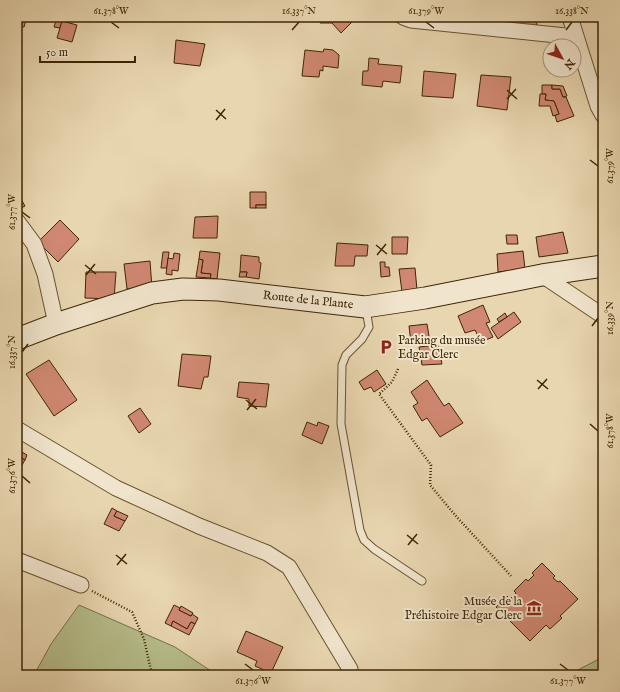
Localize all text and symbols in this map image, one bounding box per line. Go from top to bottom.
text: 61.378°W [93,5,129,18]
text: 16.337°N [282,5,316,18]
text: 61.379°W [408,5,444,18]
text: 16.338°N [555,5,589,18]
scale bar [40,38,135,64]
north arrow [542,38,582,78]
text: 50 m [46,45,68,60]
text: N [560,55,578,72]
text: 61.379°W [604,148,617,184]
text: 61.377°W [6,194,19,230]
street label: Route de la Plante [262,288,355,312]
text: 16.339°N [604,301,617,335]
place label: Parking du musée Edgar Clerc [398,333,486,362]
text: 16.337°N [6,335,19,369]
parking icon: Parking du musée Edgar Clerc [377,338,395,356]
text: 61.378°W [604,413,617,449]
text: 61.376°W [6,458,19,494]
place label: Musée de la Préhistoire Edgar Clerc [405,594,523,623]
museum icon: Musée de la Préhistoire Edgar Clerc [525,599,543,617]
text: 61.376°W [235,675,271,688]
text: 61.377°W [550,675,586,688]

